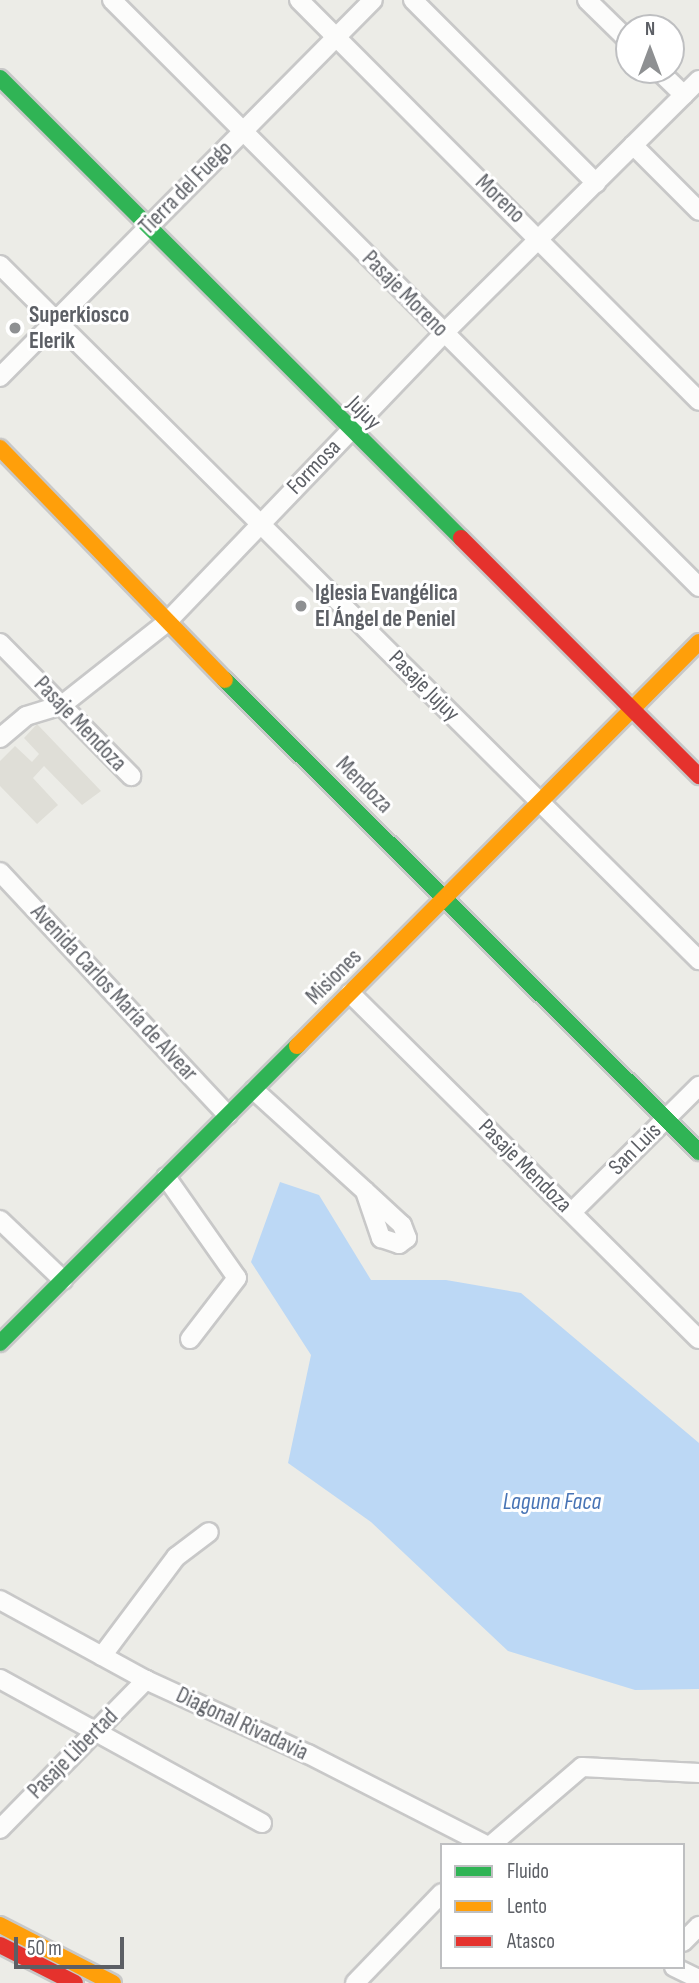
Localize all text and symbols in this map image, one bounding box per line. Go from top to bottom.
north arrow [615,14,685,84]
text: N [645,18,655,41]
street label: Tierra del Fuego [133,135,239,241]
street label: Moreno [470,169,530,229]
street label: Pasaje Moreno [356,245,454,343]
place label: Superkiosco Elerik [29,301,129,355]
marker: Superkiosco Elerik [7,320,23,336]
street label: Jujuy [341,390,387,436]
street label: Formosa [281,434,347,500]
place label: Iglesia Evangélica El Ángel de Peniel [315,579,458,633]
marker: Iglesia Evangélica El Ángel de Peniel [293,598,309,614]
street label: Pasaje Jujuy [383,645,465,727]
street label: Pasaje Mendoza [28,671,132,777]
street label: Mendoza [330,751,398,819]
street label: Avenida Carlos María de Alvear [25,899,203,1087]
street label: Misiones [300,943,368,1011]
street label: Pasaje Mendoza [472,1113,578,1219]
street label: San Luis [603,1117,667,1181]
water label: Laguna Faca [503,1488,601,1516]
street label: Diagonal Rivadavia [172,1681,312,1767]
street label: Pasaje Libertad [22,1703,124,1805]
legend [440,1843,685,1969]
text: Fluido [507,1859,549,1884]
text: Lento [507,1894,547,1919]
scale bar [18,1924,128,1968]
text: Atasco [507,1929,555,1954]
text: 50 m [27,1936,62,1961]

